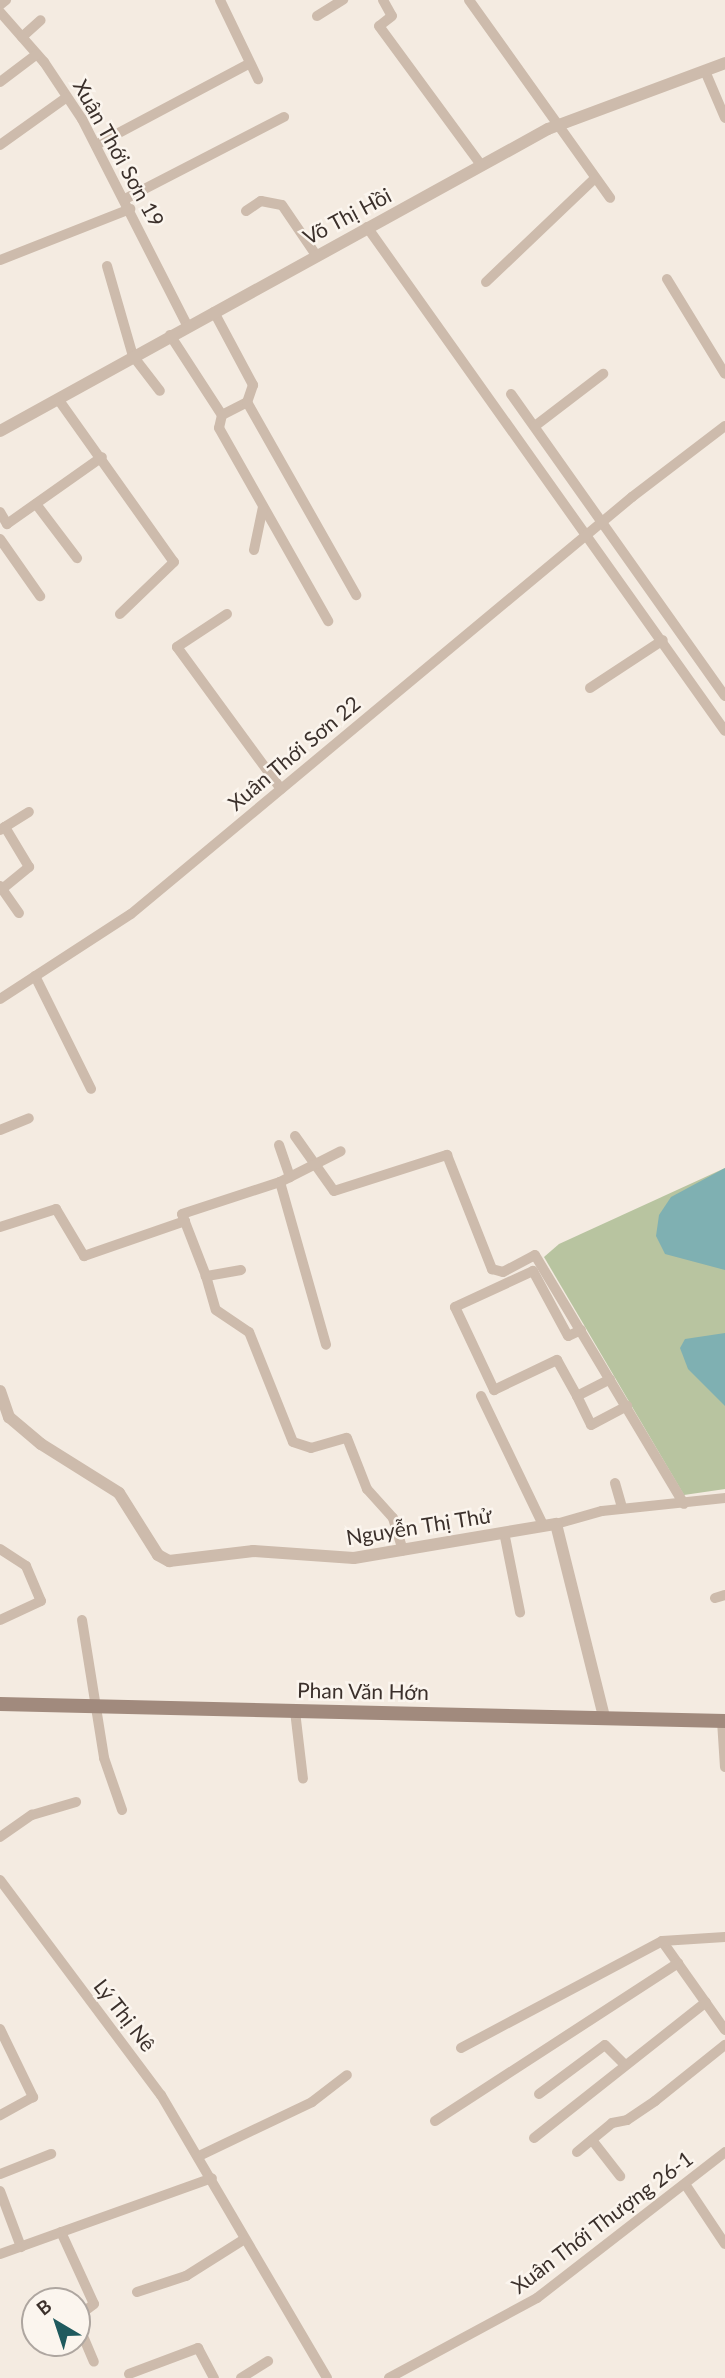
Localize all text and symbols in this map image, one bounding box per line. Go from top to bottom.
street label: Xuân Thới Sơn 19 [68,75,170,231]
street label: Võ Thị Hồi [298,182,396,250]
street label: Xuân Thới Sơn 22 [223,690,365,816]
street label: Nguyễn Thị Thử [344,1502,494,1550]
street label: Phan Văn Hớn [297,1677,429,1705]
street label: Lý Thị Nê [89,1973,161,2057]
street label: Xuân Thới Thượng 26-1 [506,2145,698,2299]
north arrow [21,2287,91,2357]
text: B [32,2294,56,2320]

